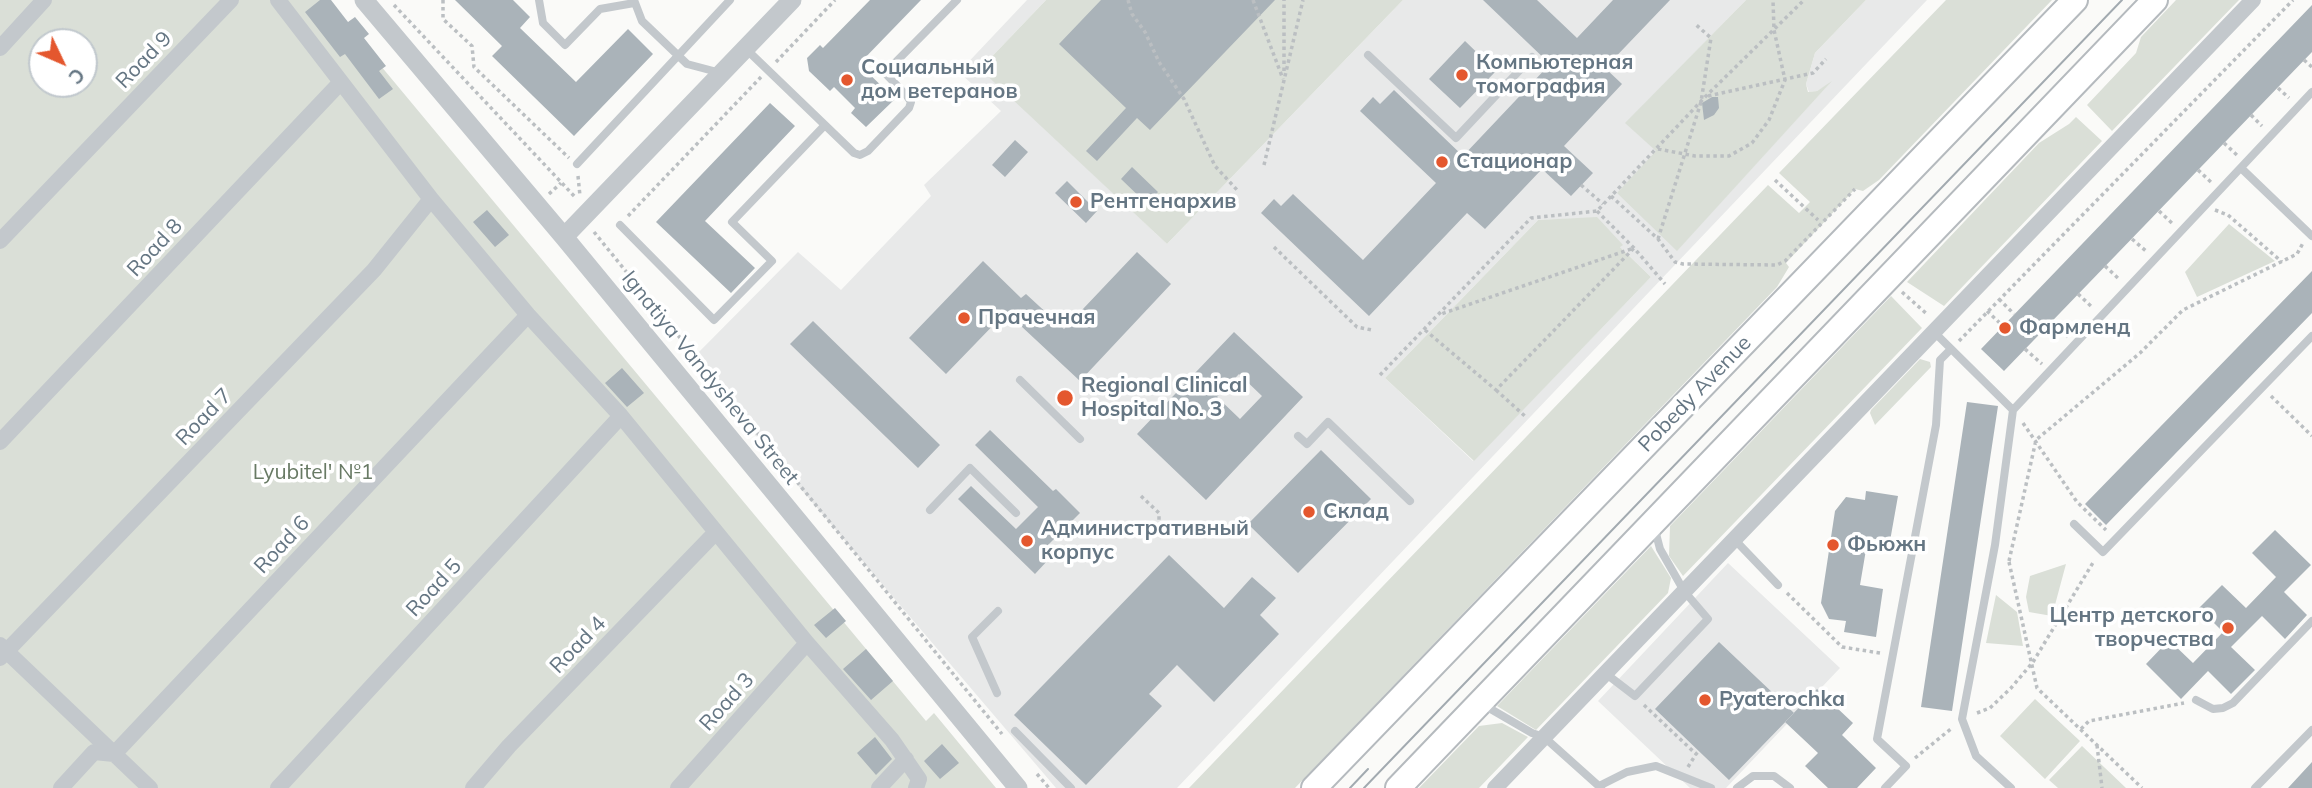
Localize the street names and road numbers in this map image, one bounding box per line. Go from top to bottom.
street label: Road 9 [111,26,177,94]
street label: Road 8 [122,214,188,282]
street label: Ignatiya Vandysheva Street [616,266,804,490]
street label: Pobedy Avenue [1633,331,1757,457]
street label: Road 7 [171,383,237,451]
street label: Road 6 [249,511,315,579]
street label: Road 5 [401,554,467,622]
street label: Road 4 [545,611,611,679]
street label: Road 3 [694,668,760,736]

